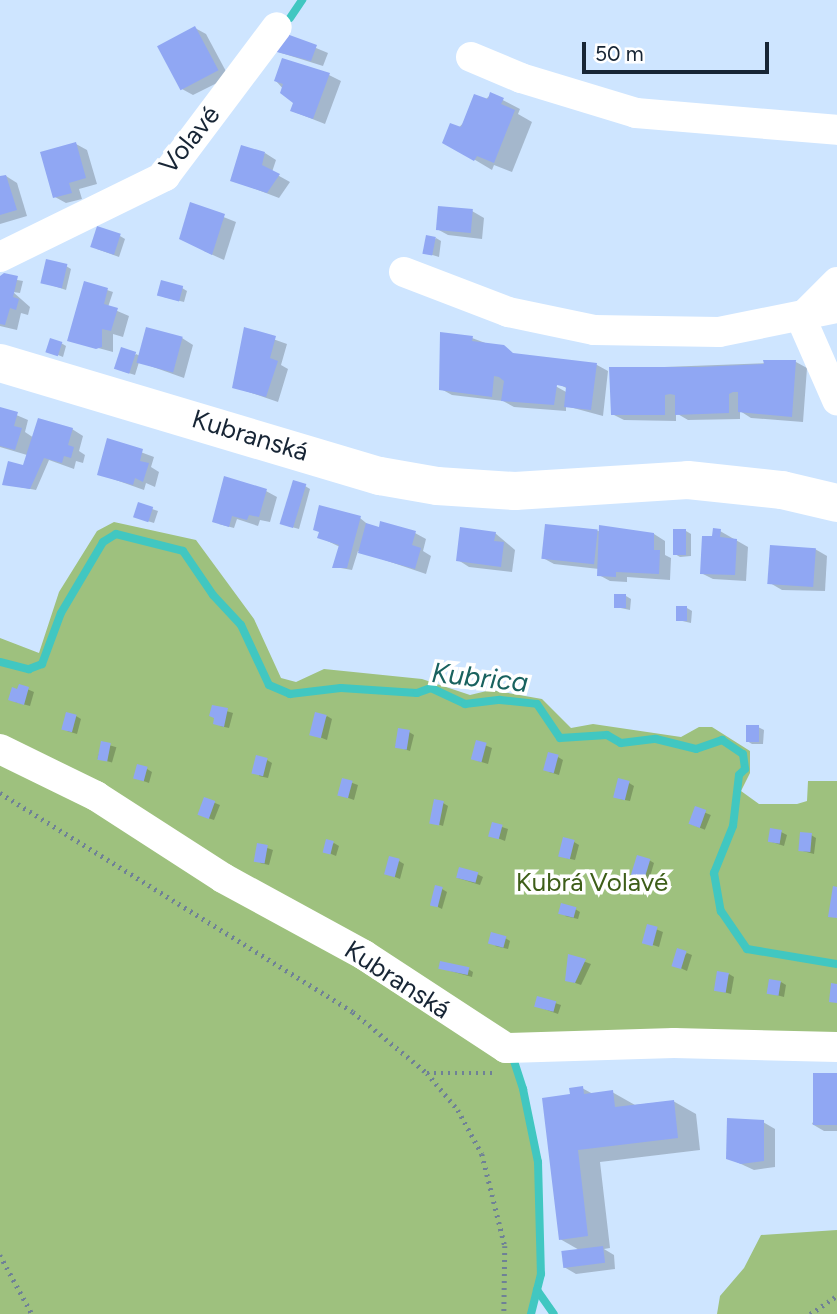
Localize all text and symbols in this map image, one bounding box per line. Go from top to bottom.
scale bar [585,28,772,72]
text: 50 m [595,41,644,66]
street label: Volavé [153,100,227,180]
street label: Kubranská [188,404,312,468]
water label: Kubrica [430,655,530,699]
park label: Kubrá Volavé [516,867,668,899]
street label: Kubranská [338,934,456,1026]

